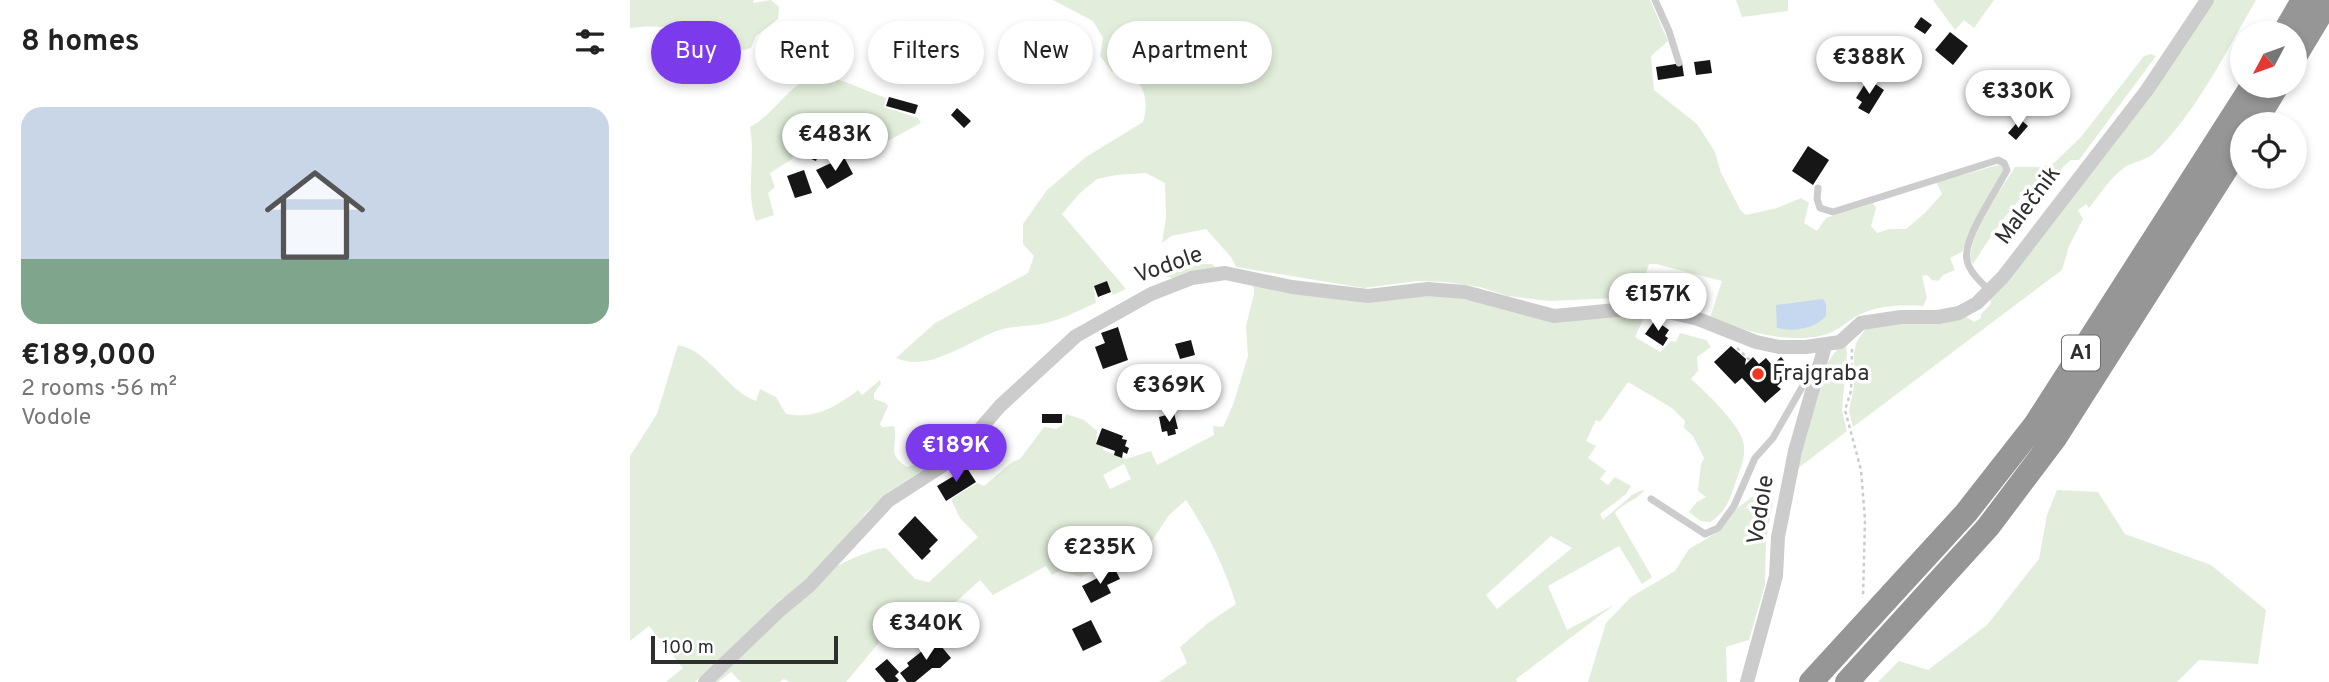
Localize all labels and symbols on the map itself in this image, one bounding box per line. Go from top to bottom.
north arrow [2230,21,2306,98]
pin: €388K [1820,36,1918,96]
pin: €330K [1969,71,2067,130]
pin: €483K [786,114,884,173]
street label: Malečnik [1990,161,2068,251]
street label: Vodole [1131,241,1207,291]
pin: €157K [1609,274,1707,333]
road number: A1 [2062,336,2100,370]
place label: Frajgraba [1772,360,1869,389]
pin: €369K [1120,364,1218,424]
marker: Frajgraba [1750,366,1766,382]
pin: €189K [907,424,1005,484]
street label: Vodole [1742,473,1782,547]
pin: €235K [1051,526,1149,586]
pin: €340K [877,602,975,662]
scale bar [651,633,838,665]

